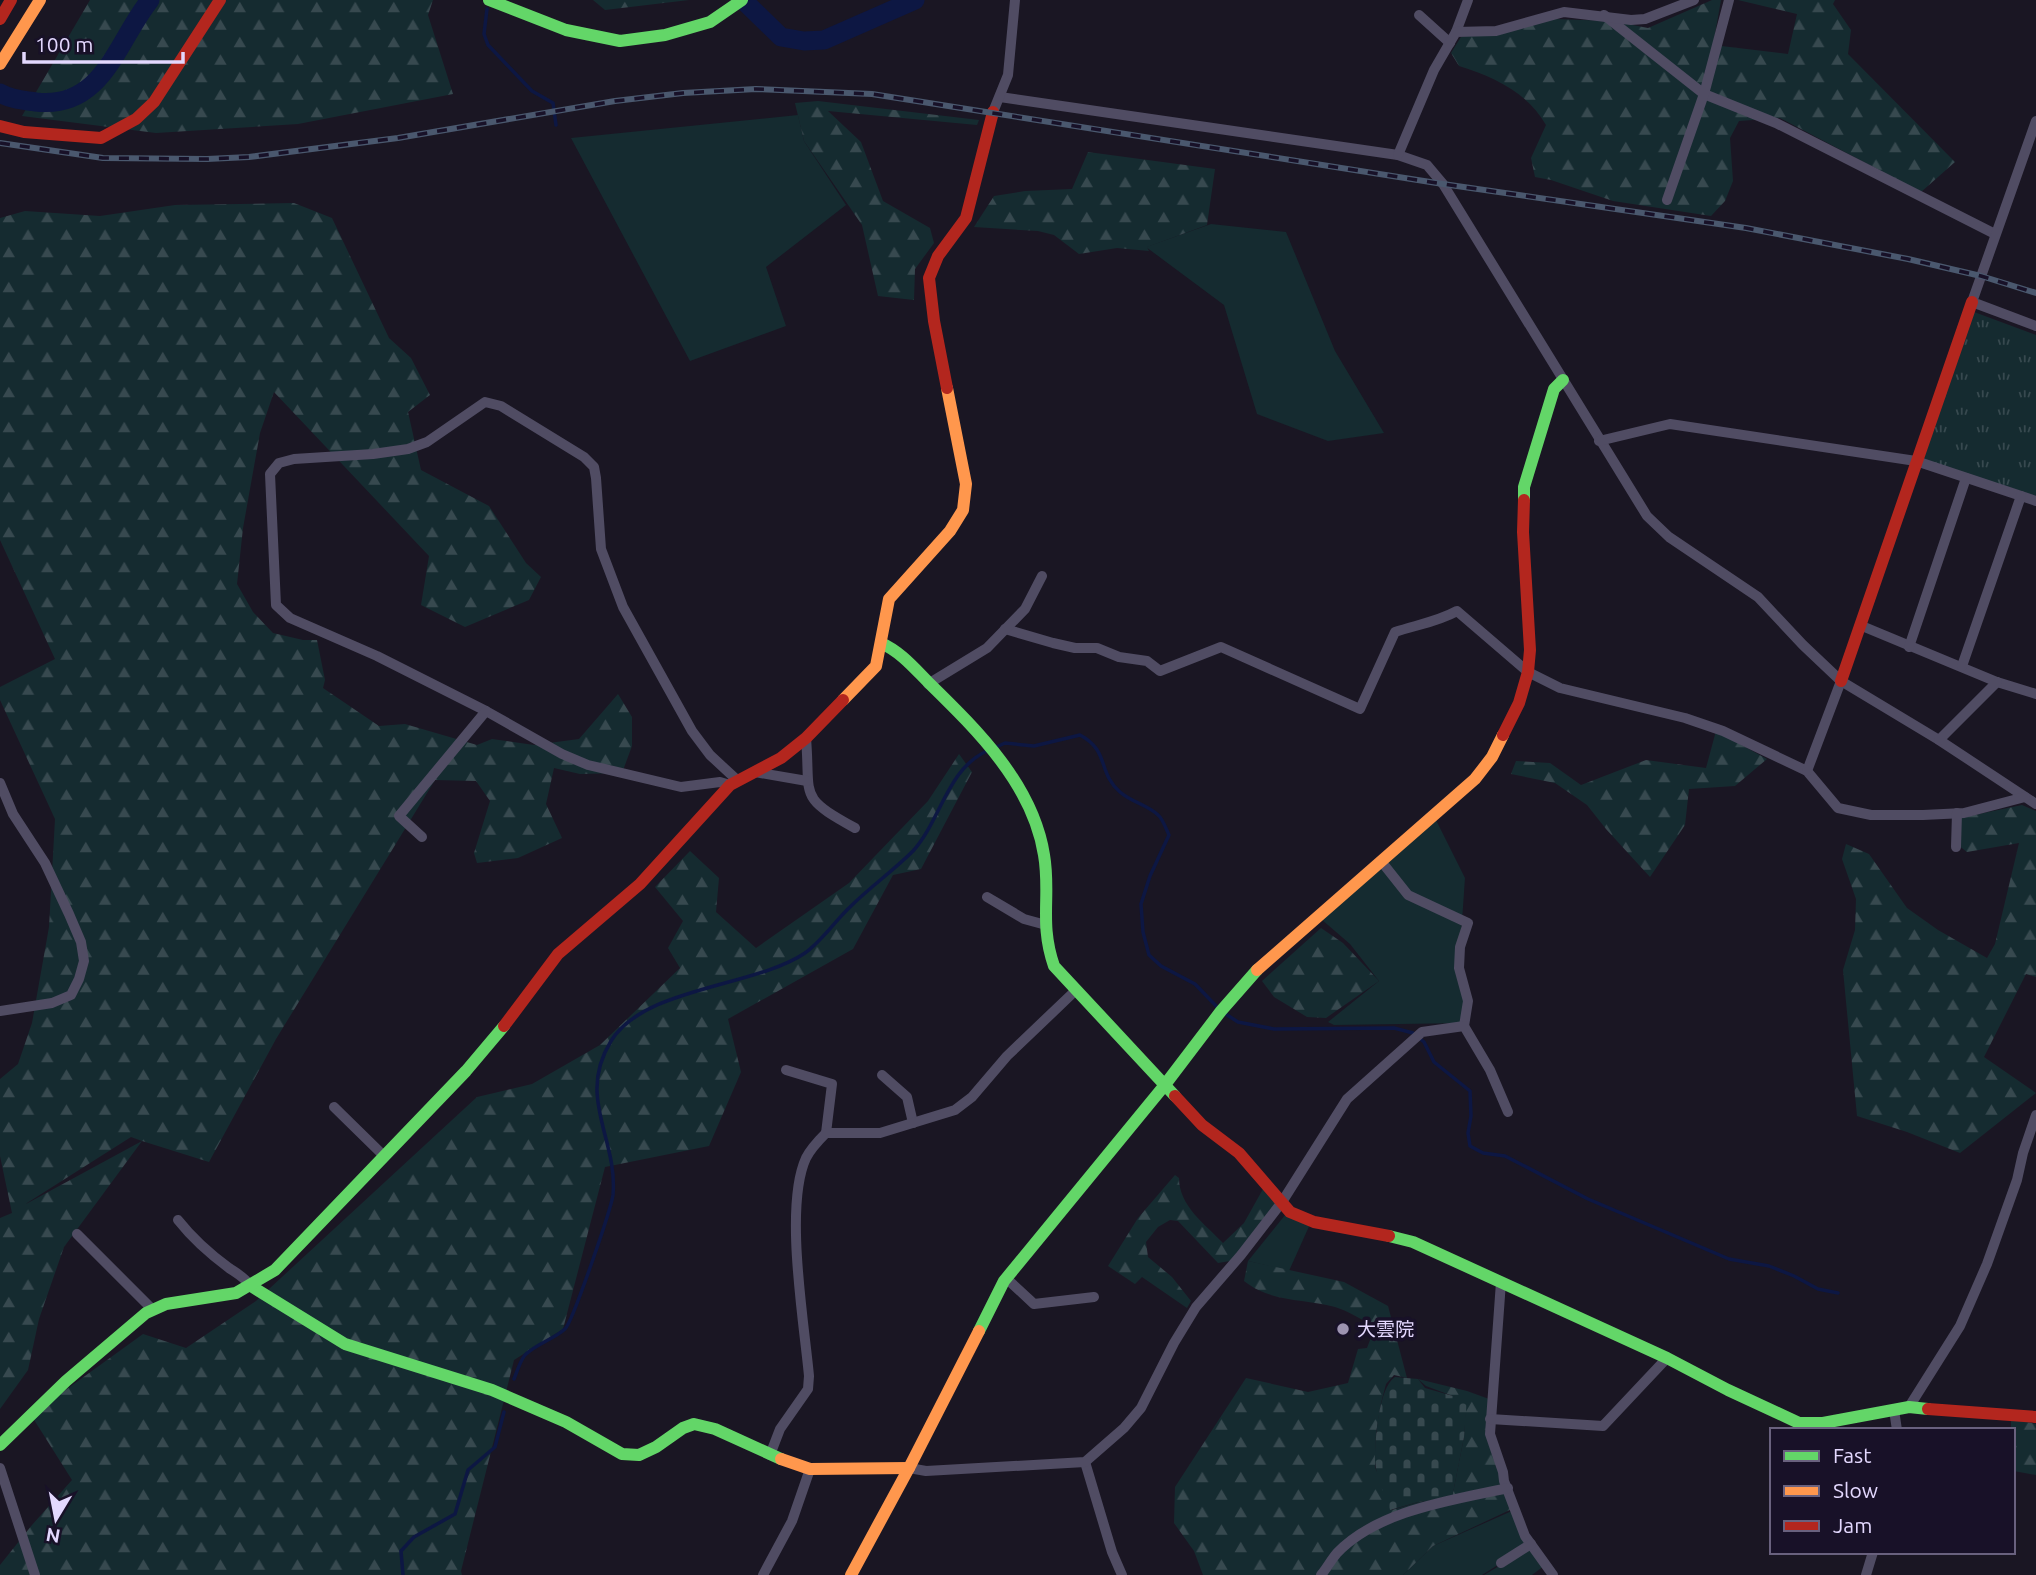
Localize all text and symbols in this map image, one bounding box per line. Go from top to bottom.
scale bar [24,21,184,65]
text: 100 m [35,32,93,56]
place label: 大雲院 [1357,1318,1414,1340]
marker: 大雲院 [1335,1321,1351,1337]
legend [1770,1428,2015,1554]
text: Fast [1833,1443,1871,1467]
text: Slow [1833,1478,1878,1502]
north arrow [21,1484,91,1554]
text: Jam [1833,1513,1872,1537]
text: N [44,1524,62,1548]

